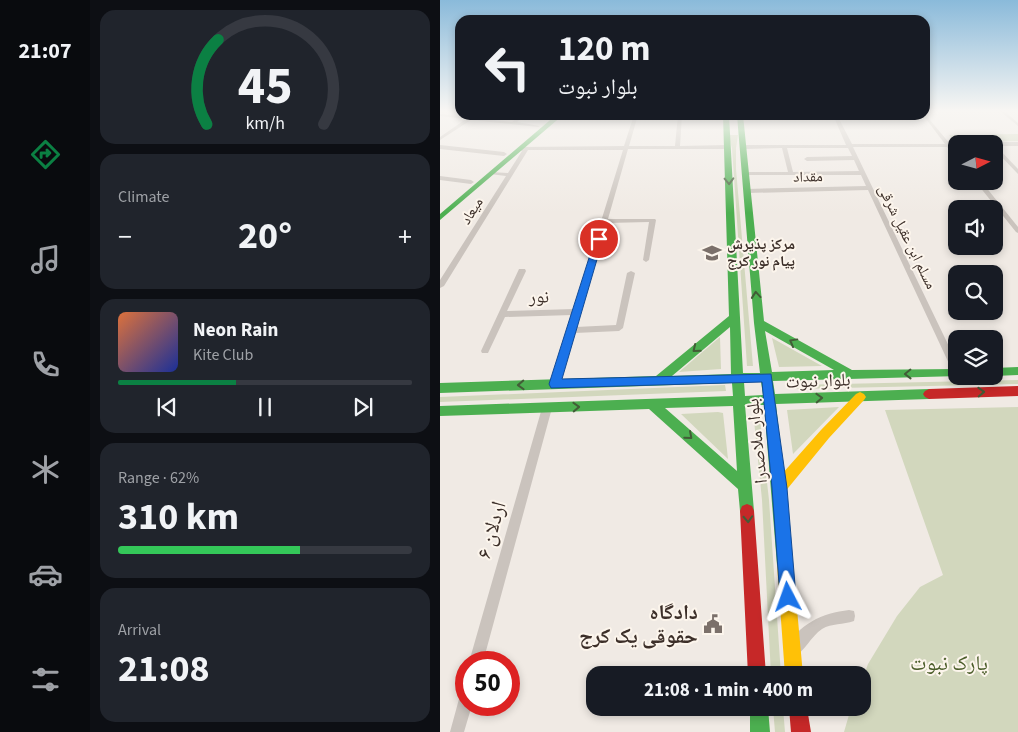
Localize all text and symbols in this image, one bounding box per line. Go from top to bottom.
text: 120 m [558,24,650,74]
text: 21:07 [18,35,72,67]
icon: left [475,35,540,100]
text: 45 [238,50,292,124]
text: بلوار نبوت [558,71,638,103]
text: km/h [245,111,285,136]
north arrow [948,135,1002,190]
map controls [948,135,1003,385]
icon: directions [28,137,63,172]
street label: مقداد [793,166,823,188]
one-way arrow [723,177,734,185]
street label: مسلم ابن عقیل شرقی [873,181,942,293]
text: Climate [118,186,169,208]
street label: میعاد [456,193,489,229]
button: sound [948,200,1003,255]
text: 20° [238,209,292,263]
text: − [118,217,132,257]
text: + [398,217,412,257]
pin [578,218,620,260]
icon: arrive [585,225,613,253]
place label: مرکز پذیرش پیام نور کرج [727,234,795,272]
icon: music [28,242,63,277]
school or university icon: مرکز پذیرش پیام نور کرج [701,242,723,264]
button: search [948,265,1003,320]
street label: نور [528,284,549,310]
one-way arrow [751,290,762,298]
text: Neon Rain [193,317,278,344]
button: layers [948,330,1003,385]
one-way arrow [789,338,798,348]
text: Kite Club [193,344,253,366]
one-way arrow [693,344,702,352]
icon: phone [28,347,63,382]
street label: بلوار نبوت [785,367,851,395]
one-way arrow [903,369,911,379]
one-way arrow [517,380,525,391]
one-way arrow [977,387,985,398]
icon: previous [153,393,181,421]
icon: pause [251,393,279,421]
icon: next [349,393,377,421]
one-way arrow [815,393,823,404]
street label: بلوار ملاصدرا [740,397,774,485]
one-way arrow [572,401,580,412]
one-way arrow [683,430,692,439]
icon: climate [28,452,63,487]
text: Range · 62% [118,467,199,489]
text: 310 km [118,490,239,544]
street label: اردلان ۶ [469,498,513,562]
one-way arrow [743,515,754,523]
icon: car [28,557,63,592]
position arrow [761,570,813,622]
place label: دادگاه حقوقی یک کرج [579,597,698,651]
public building icon: دادگاه حقوقی یک کرج [702,613,724,635]
text: Arrival [118,619,161,641]
text: 21:08 [118,642,210,696]
park label: پارک نبوت [910,648,988,678]
speed limit sign: 50 [455,651,520,716]
icon: filters [28,662,63,697]
text: 21:08 · 1 min · 400 m [644,677,813,704]

